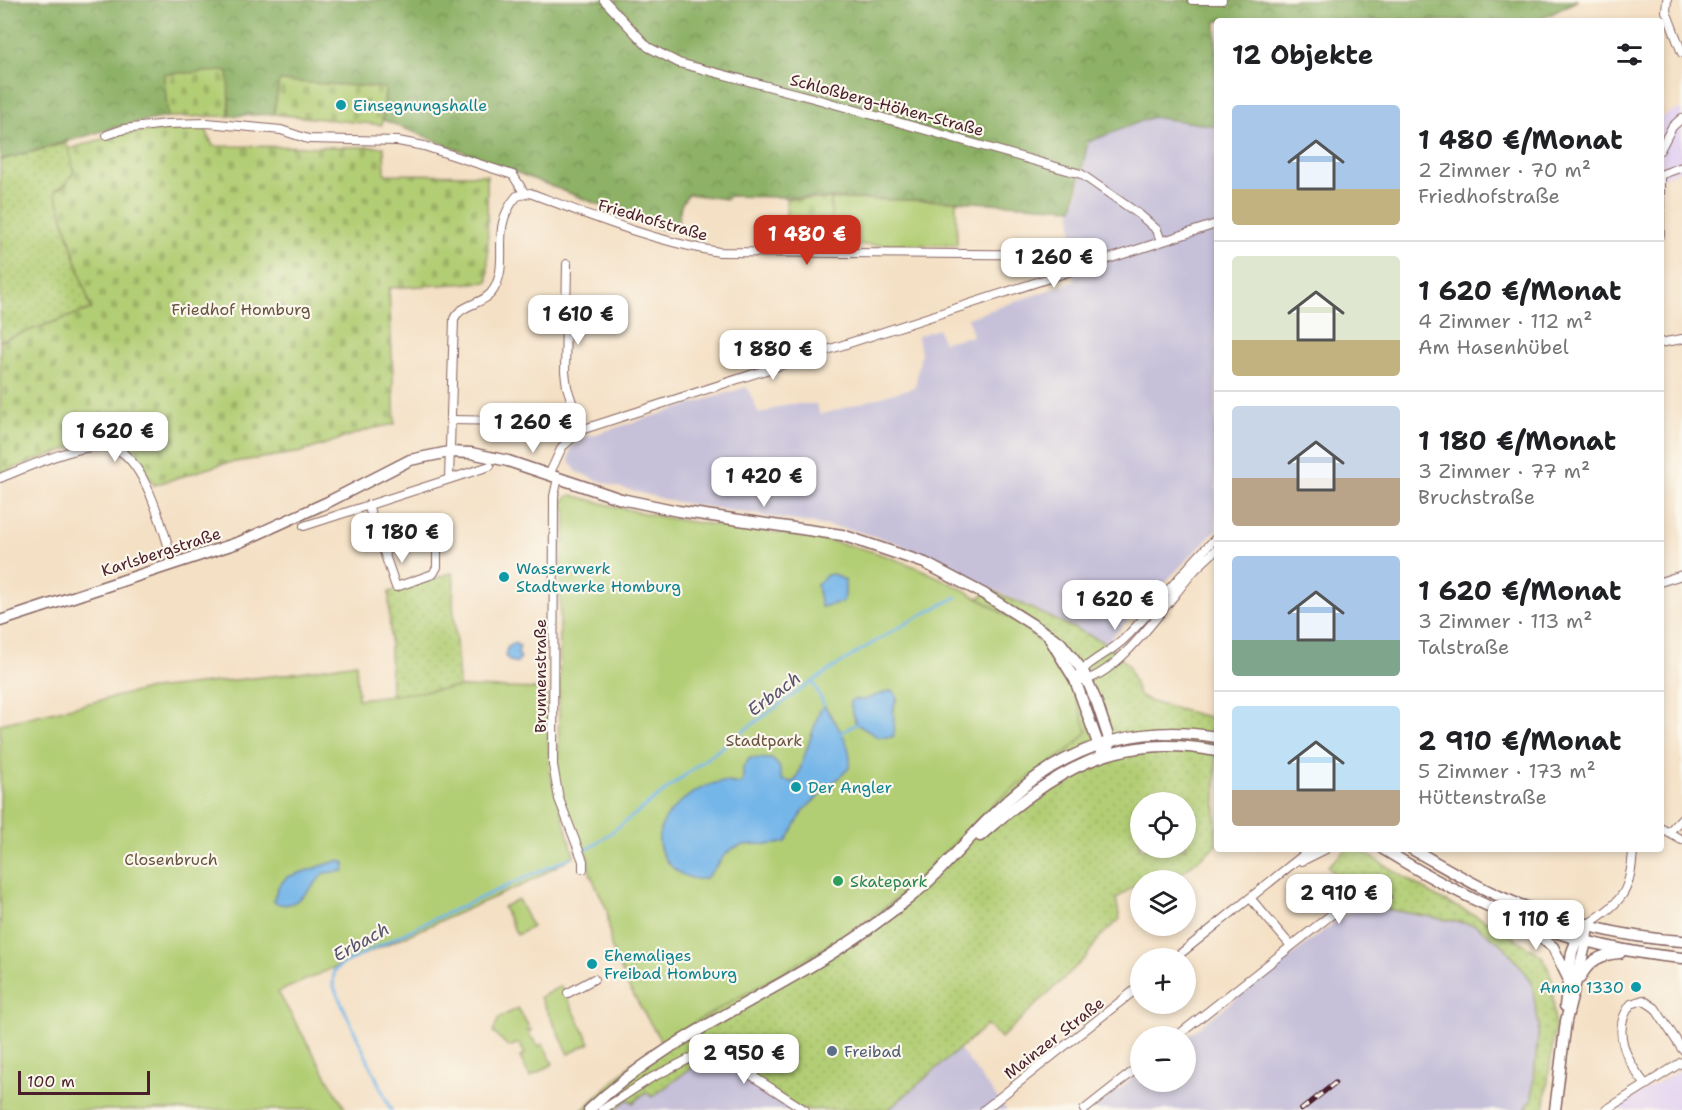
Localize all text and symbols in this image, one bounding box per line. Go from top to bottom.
text: 12 Objekte [1232,37,1373,72]
icon: filters [1613,38,1646,71]
street label: Schloßberg-Höhen-Straße [788,69,986,141]
place label: Einsegnungshalle [353,95,487,116]
marker: Einsegnungshalle [334,98,348,112]
text: 1 480 €/Monat [1418,122,1623,157]
icon: home [1280,129,1352,201]
text: 2 Zimmer · 70 m² [1418,157,1591,183]
text: Friedhofstraße [1418,183,1560,209]
street label: Friedhofstraße [596,194,710,246]
pin: 1 480 € [752,215,862,266]
text: 1 480 € [768,221,846,247]
pin: 1 260 € [999,238,1109,289]
text: 1 260 € [1015,244,1093,270]
text: 1 620 €/Monat [1418,273,1621,308]
icon: home [1280,280,1352,352]
pin: 1 610 € [523,295,633,346]
park label: Friedhof Homburg [171,299,311,320]
text: 1 610 € [542,301,614,327]
text: 4 Zimmer · 112 m² [1418,308,1592,334]
pin: 1 880 € [718,330,828,381]
text: Am Hasenhübel [1418,334,1569,360]
text: 1 880 € [734,336,812,362]
pin: 1 260 € [478,403,588,454]
text: 1 260 € [494,409,572,435]
pin: 1 620 € [60,412,170,463]
text: 1 620 € [76,418,154,444]
text: 1 180 €/Monat [1418,423,1616,458]
icon: home [1280,430,1352,502]
pin: 1 420 € [709,457,819,508]
text: 3 Zimmer · 77 m² [1418,458,1590,484]
text: 1 420 € [725,463,803,489]
text: Bruchstraße [1418,484,1535,510]
pin: 1 180 € [347,513,457,564]
text: 1 180 € [365,519,439,545]
street label: Karlsbergstraße [99,523,223,581]
place label: Wasserwerk Stadtwerke Homburg [516,558,681,597]
marker: Wasserwerk Stadtwerke Homburg [497,570,511,584]
text: 1 620 €/Monat [1418,573,1621,608]
pin: 1 620 € [1060,580,1170,631]
icon: home [1280,580,1352,652]
text: 1 620 € [1076,586,1154,612]
text: 3 Zimmer · 113 m² [1418,608,1593,634]
street label: Brunnenstraße [530,619,551,733]
text: Talstraße [1418,634,1509,660]
water label: Erbach [742,666,806,722]
text: 2 910 €/Monat [1418,723,1621,758]
park label: Stadtpark [726,730,802,751]
icon: home [1280,730,1352,802]
text: 5 Zimmer · 173 m² [1418,758,1596,784]
place label: Der Angler [808,777,892,798]
marker: Der Angler [789,780,803,794]
text: Hüttenstraße [1418,784,1547,810]
map controls [1130,792,1196,1092]
button: locate [1130,792,1196,858]
park label: Closenbruch [124,849,218,870]
button: layers [1130,870,1196,936]
place label: Skatepark [850,871,928,892]
marker: Skatepark [831,874,845,888]
pin: 2 910 € [1284,874,1394,925]
text: 2 910 € [1300,880,1378,906]
pin: 1 110 € [1481,900,1591,951]
text: 1 110 € [1502,906,1570,932]
water label: Erbach [329,917,393,967]
place label: Ehemaliges Freibad Homburg [604,945,737,984]
button: + [1130,948,1196,1014]
marker: Ehemaliges Freibad Homburg [585,957,599,971]
place label: Anno 1330 [1540,977,1624,998]
marker: Anno 1330 [1629,980,1643,994]
street label: Mainzer Straße [1000,992,1108,1084]
button: − [1130,1026,1196,1092]
pin: 2 950 € [689,1034,799,1085]
text: 2 950 € [703,1040,785,1066]
place label: Freibad [844,1041,901,1062]
marker: Freibad [825,1044,839,1058]
scale bar [18,1068,150,1096]
text: 100 m [27,1071,75,1092]

